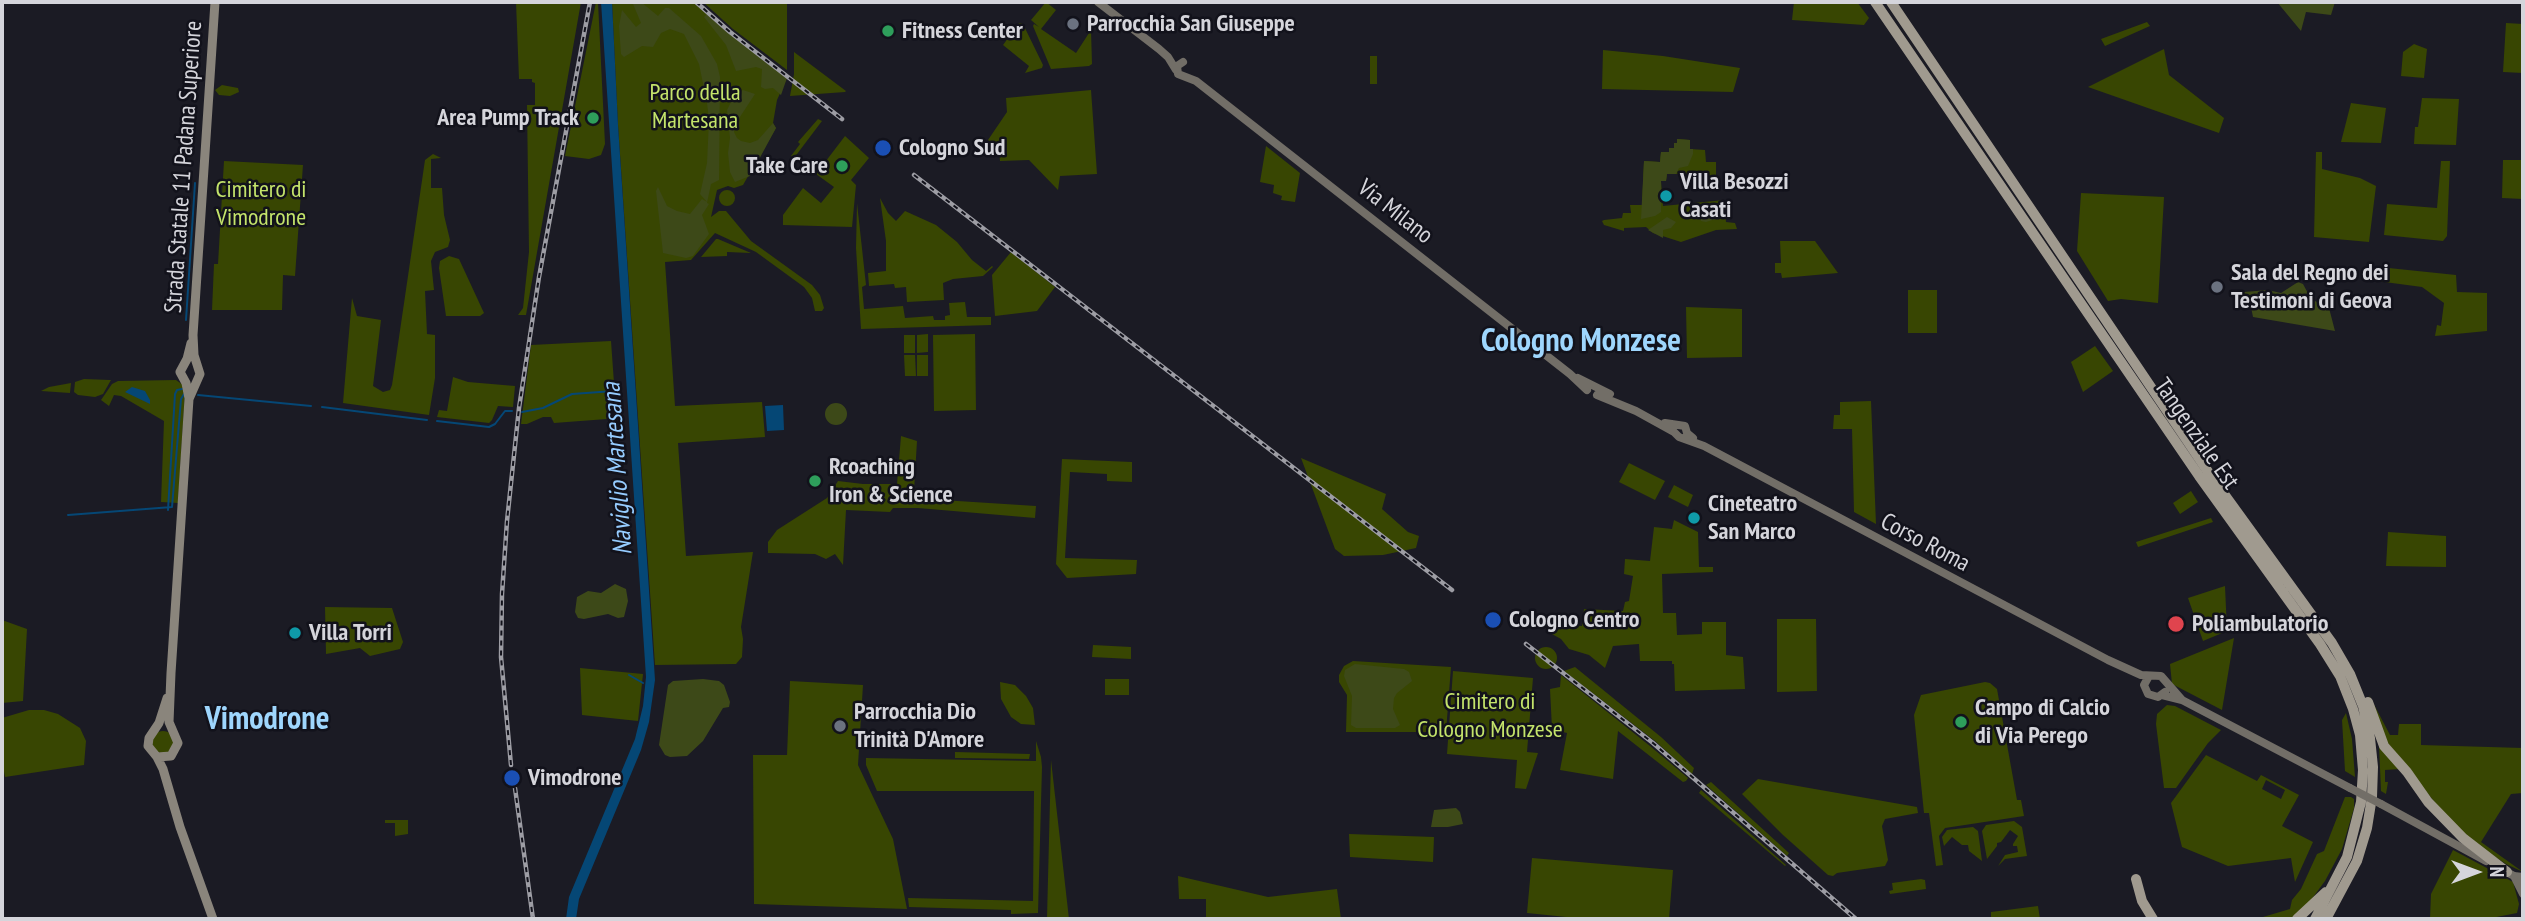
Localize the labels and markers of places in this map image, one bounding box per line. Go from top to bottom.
place label: Parrocchia San Giuseppe [1087,10,1295,38]
marker: Parrocchia San Giuseppe [1065,16,1081,32]
place label: Fitness Center [902,17,1023,45]
marker: Fitness Center [880,23,896,39]
place label: Area Pump Track [437,104,579,132]
marker: Area Pump Track [585,110,601,126]
place label: Cologno Sud [899,134,1005,162]
marker: Cologno Sud [873,138,893,158]
place label: Take Care [746,152,828,180]
marker: Take Care [834,158,850,174]
place label: Villa Besozzi Casati [1680,168,1789,224]
marker: Villa Besozzi Casati [1658,188,1674,204]
place label: Sala del Regno dei Testimoni di Geova [2231,259,2392,315]
marker: Sala del Regno dei Testimoni di Geova [2209,279,2225,295]
place label: Rcoaching Iron & Science [829,453,953,509]
marker: Rcoaching Iron & Science [807,473,823,489]
place label: Cineteatro San Marco [1708,490,1797,546]
marker: Cineteatro San Marco [1686,510,1702,526]
place label: Cologno Centro [1509,606,1639,634]
marker: Cologno Centro [1483,610,1503,630]
place label: Poliambulatorio [2192,610,2328,638]
marker: Poliambulatorio [2166,614,2186,634]
place label: Villa Torri [309,619,392,647]
marker: Villa Torri [287,625,303,641]
place label: Campo di Calcio di Via Perego [1975,694,2110,750]
place label: Parrocchia Dio Trinità D'Amore [854,698,984,754]
marker: Campo di Calcio di Via Perego [1953,714,1969,730]
marker: Parrocchia Dio Trinità D'Amore [832,718,848,734]
place label: Vimodrone [528,764,622,792]
marker: Vimodrone [502,768,522,788]

